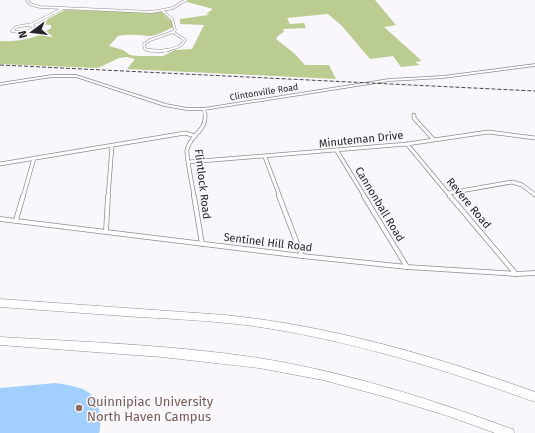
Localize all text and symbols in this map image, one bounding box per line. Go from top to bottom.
north arrow [12,12,52,52]
text: N [16,29,30,40]
street label: Clintonville Road [229,82,299,102]
street label: Minuteman Drive [318,129,404,150]
street label: Flintlock Road [192,148,213,220]
street label: Cannonball Road [352,165,407,244]
street label: Revere Road [444,175,494,231]
street label: Sentinel Hill Road [223,231,313,254]
place label: Quinnipiac University North Haven Campus [87,394,214,424]
marker: Quinnipiac University North Haven Campus [74,403,84,413]

